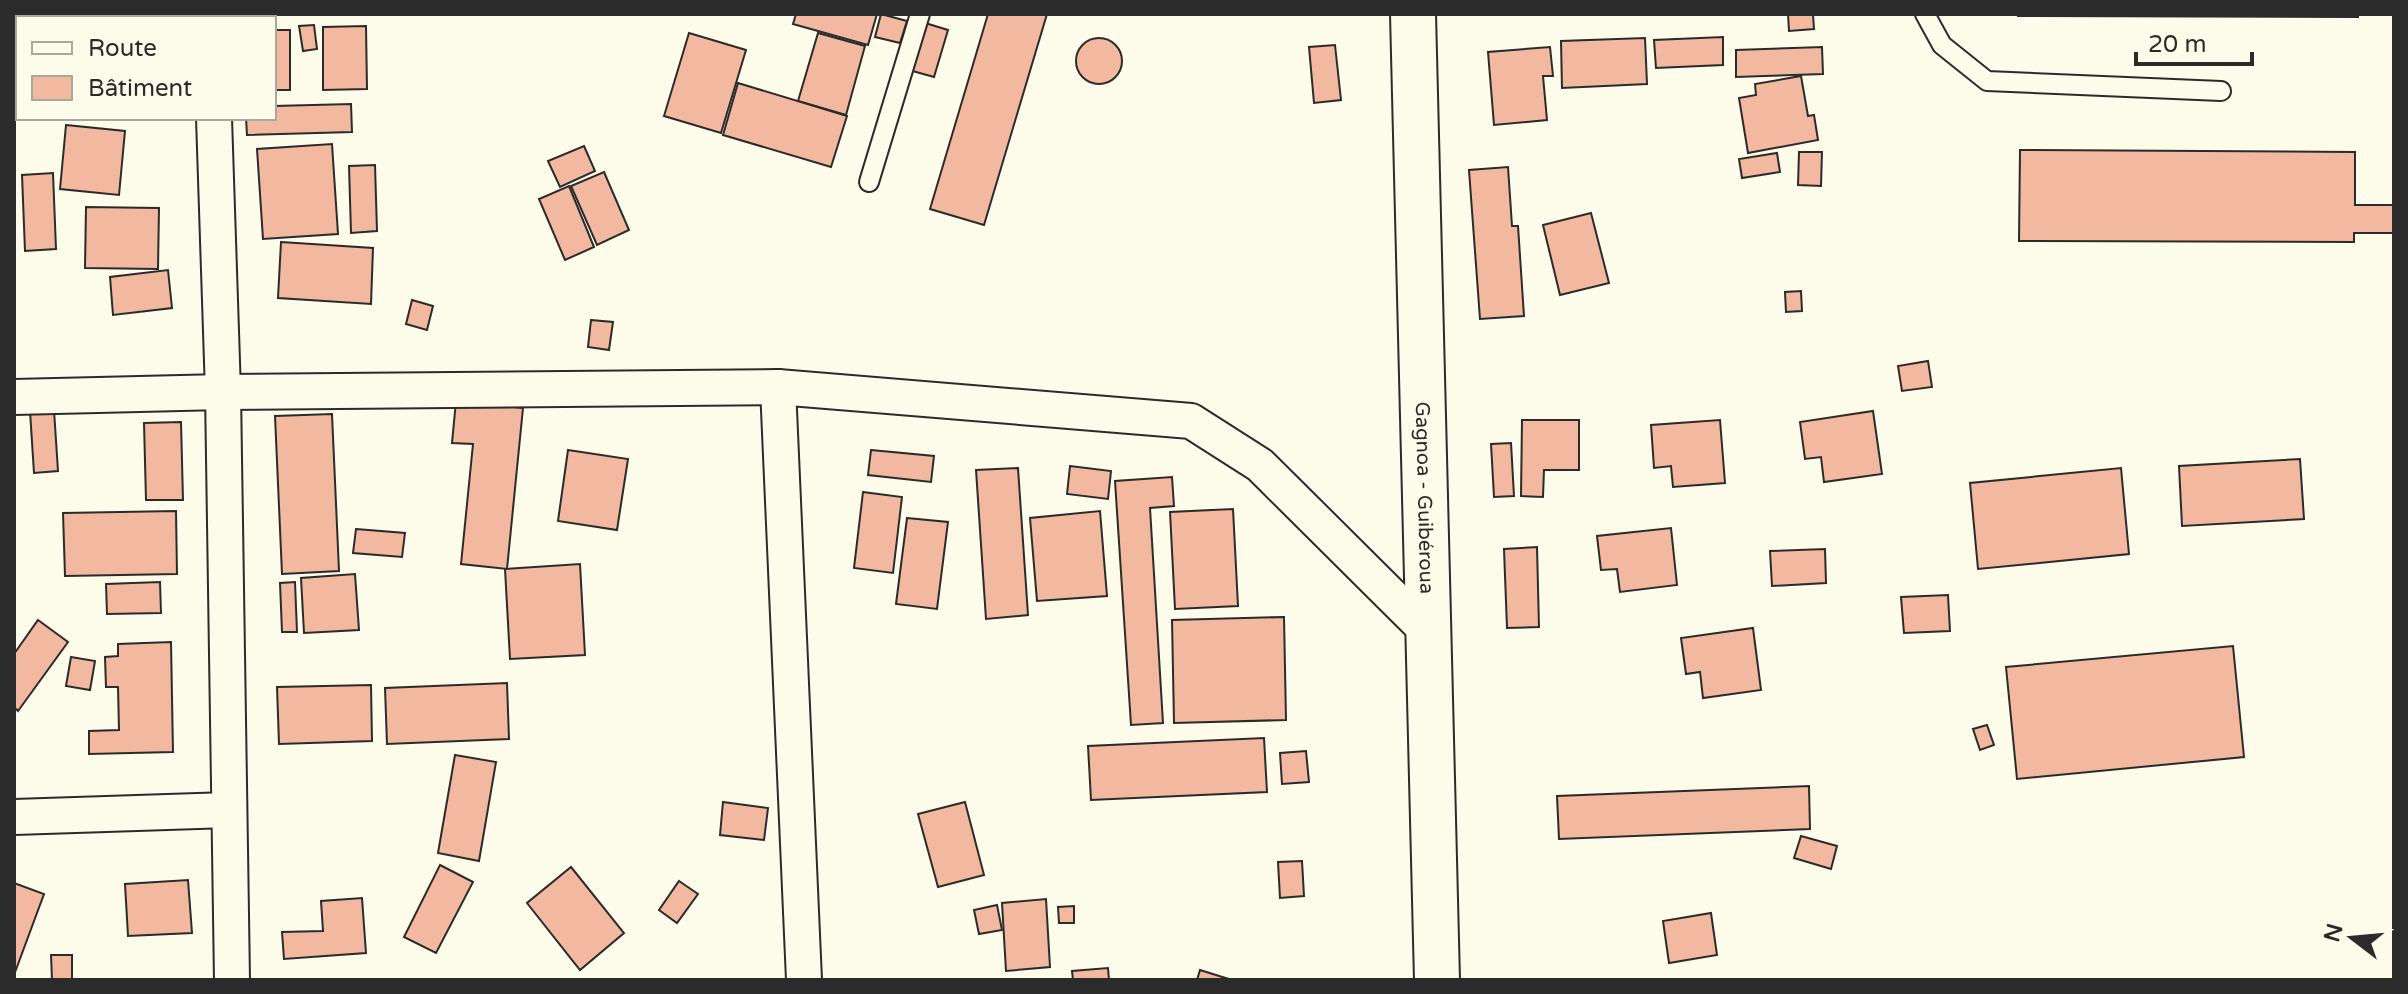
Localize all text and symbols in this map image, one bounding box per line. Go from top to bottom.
legend [16,16,276,120]
scale bar [2136,16,2252,66]
text: 20 m [2148,30,2206,59]
text: Route [88,34,157,63]
text: Bâtiment [88,74,192,103]
street label: Gagnoa - Guibéroua [1410,401,1438,594]
north arrow [2312,898,2392,978]
text: N [2319,921,2349,945]

